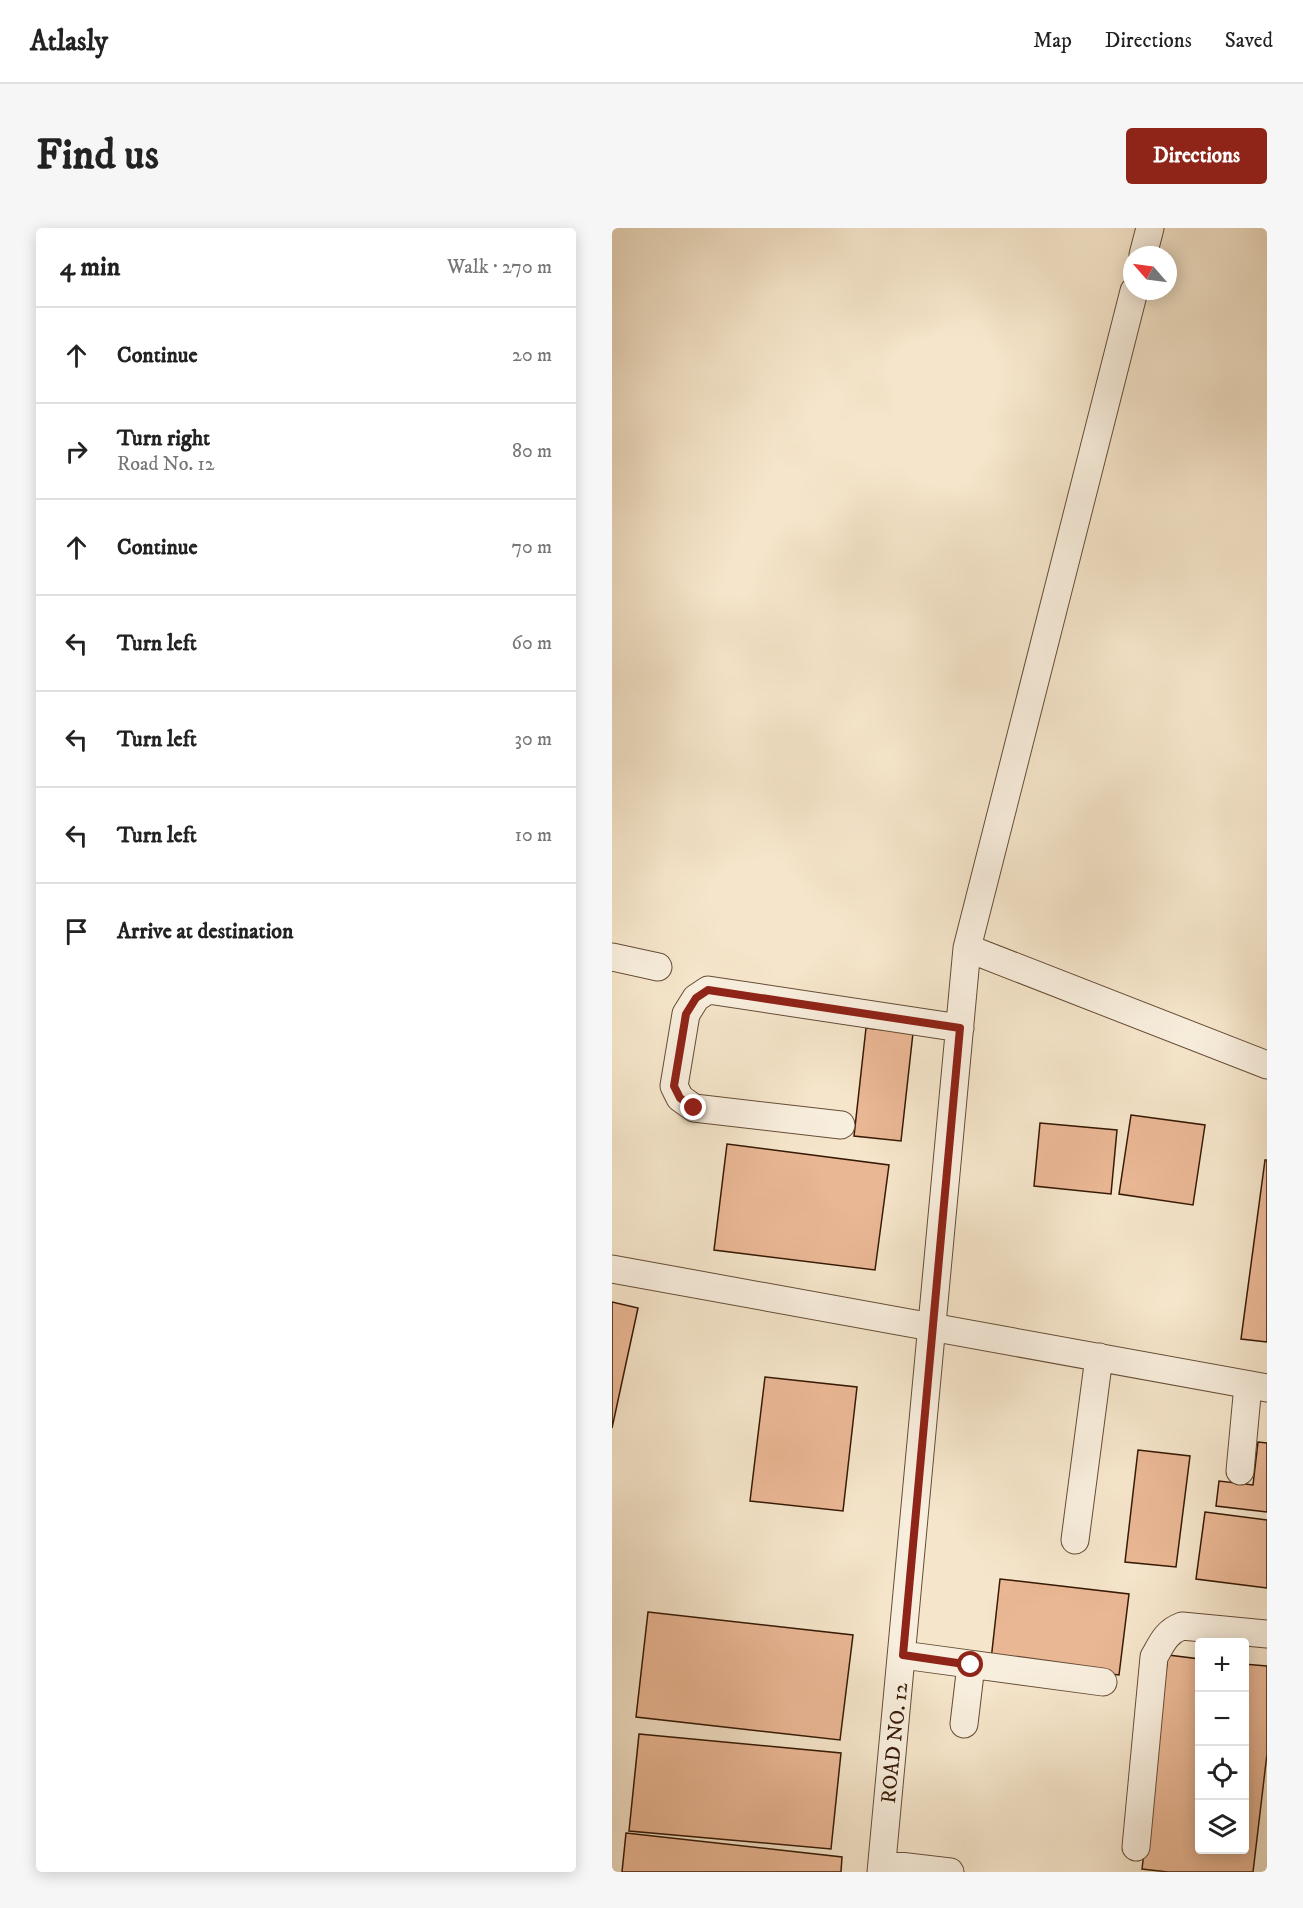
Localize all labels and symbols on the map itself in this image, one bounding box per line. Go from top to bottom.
north arrow [1123,246,1177,300]
route end [680,1094,706,1120]
route start [957,1651,983,1677]
street label: ROAD NO. 12 [876,1681,914,1805]

